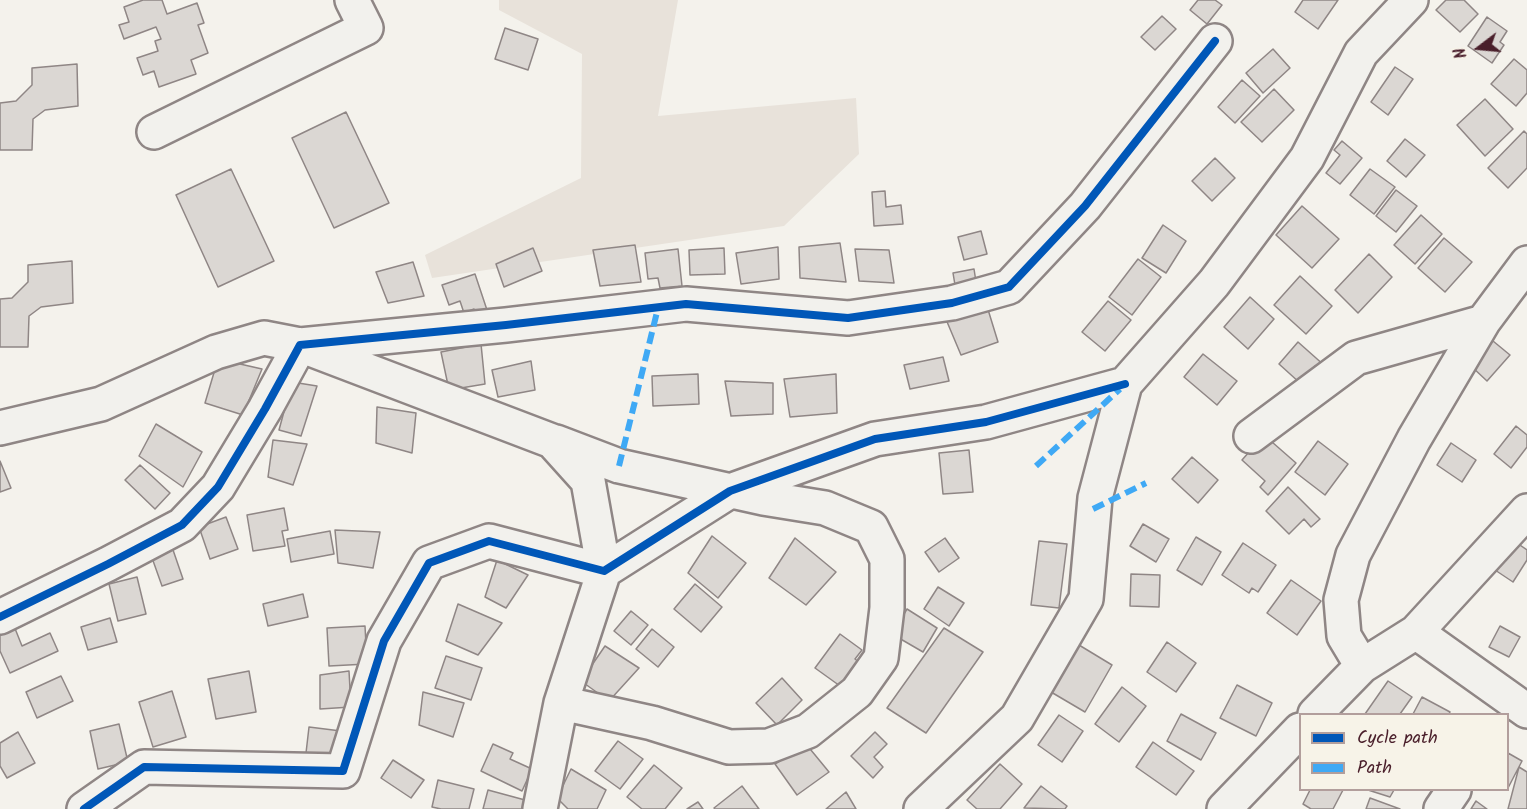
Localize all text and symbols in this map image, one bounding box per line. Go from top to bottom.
north arrow [1449,18,1509,78]
text: N [1448,45,1475,61]
legend [1299,713,1509,791]
text: Cycle path [1357,724,1438,753]
text: Path [1357,754,1392,783]

